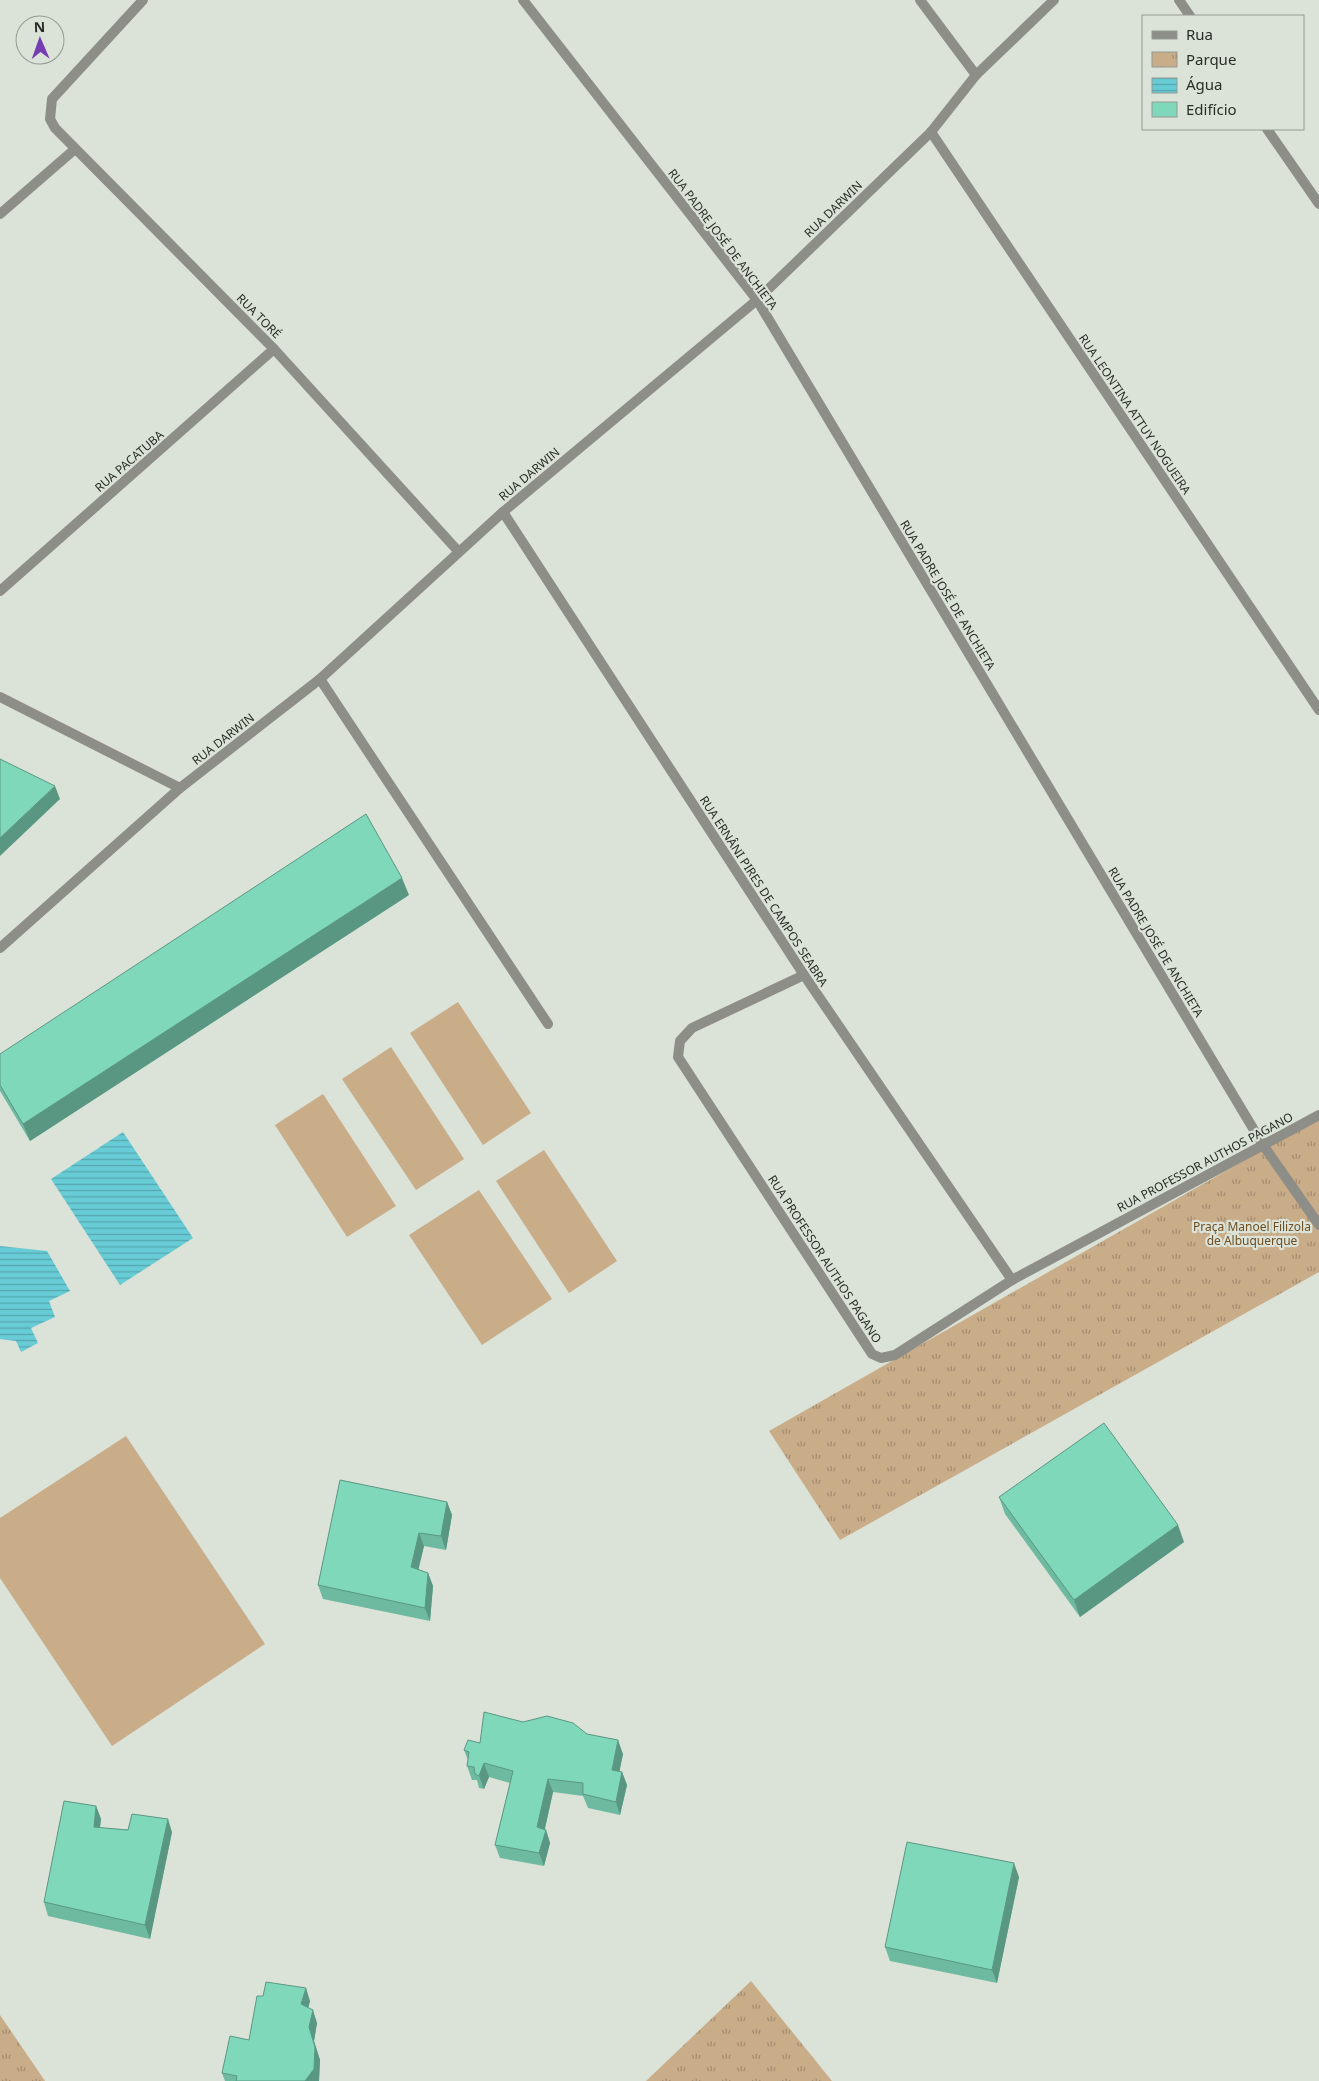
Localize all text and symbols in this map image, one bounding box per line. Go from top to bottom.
north arrow [15,15,65,65]
legend [1142,15,1304,130]
text: N [34,17,46,36]
text: Rua [1186,24,1213,44]
text: Parque [1186,49,1236,69]
text: Água [1186,74,1223,94]
text: Edifício [1186,99,1237,119]
street label: RUA PADRE JOSÉ DE ANCHIETA [664,165,782,313]
street label: RUA DARWIN [800,177,866,241]
street label: RUA TORÉ [233,290,285,342]
street label: RUA LEONTINA ATTUY NOGUEIRA [1075,330,1195,498]
street label: RUA PACATUBA [91,426,167,496]
street label: RUA DARWIN [495,443,563,505]
street label: RUA PADRE JOSÉ DE ANCHIETA [896,517,1000,674]
street label: RUA DARWIN [188,709,258,769]
street label: RUA ERNÂNI PIRES DE CAMPOS SEABRA [696,792,832,990]
street label: RUA PADRE JOSÉ DE ANCHIETA [1104,864,1208,1021]
street label: RUA PROFESSOR AUTHOS PAGANO [1114,1108,1296,1216]
street label: RUA PROFESSOR AUTHOS PAGANO [764,1172,886,1346]
park label: Praça Manoel Filizola de Albuquerque [1193,1218,1311,1249]

